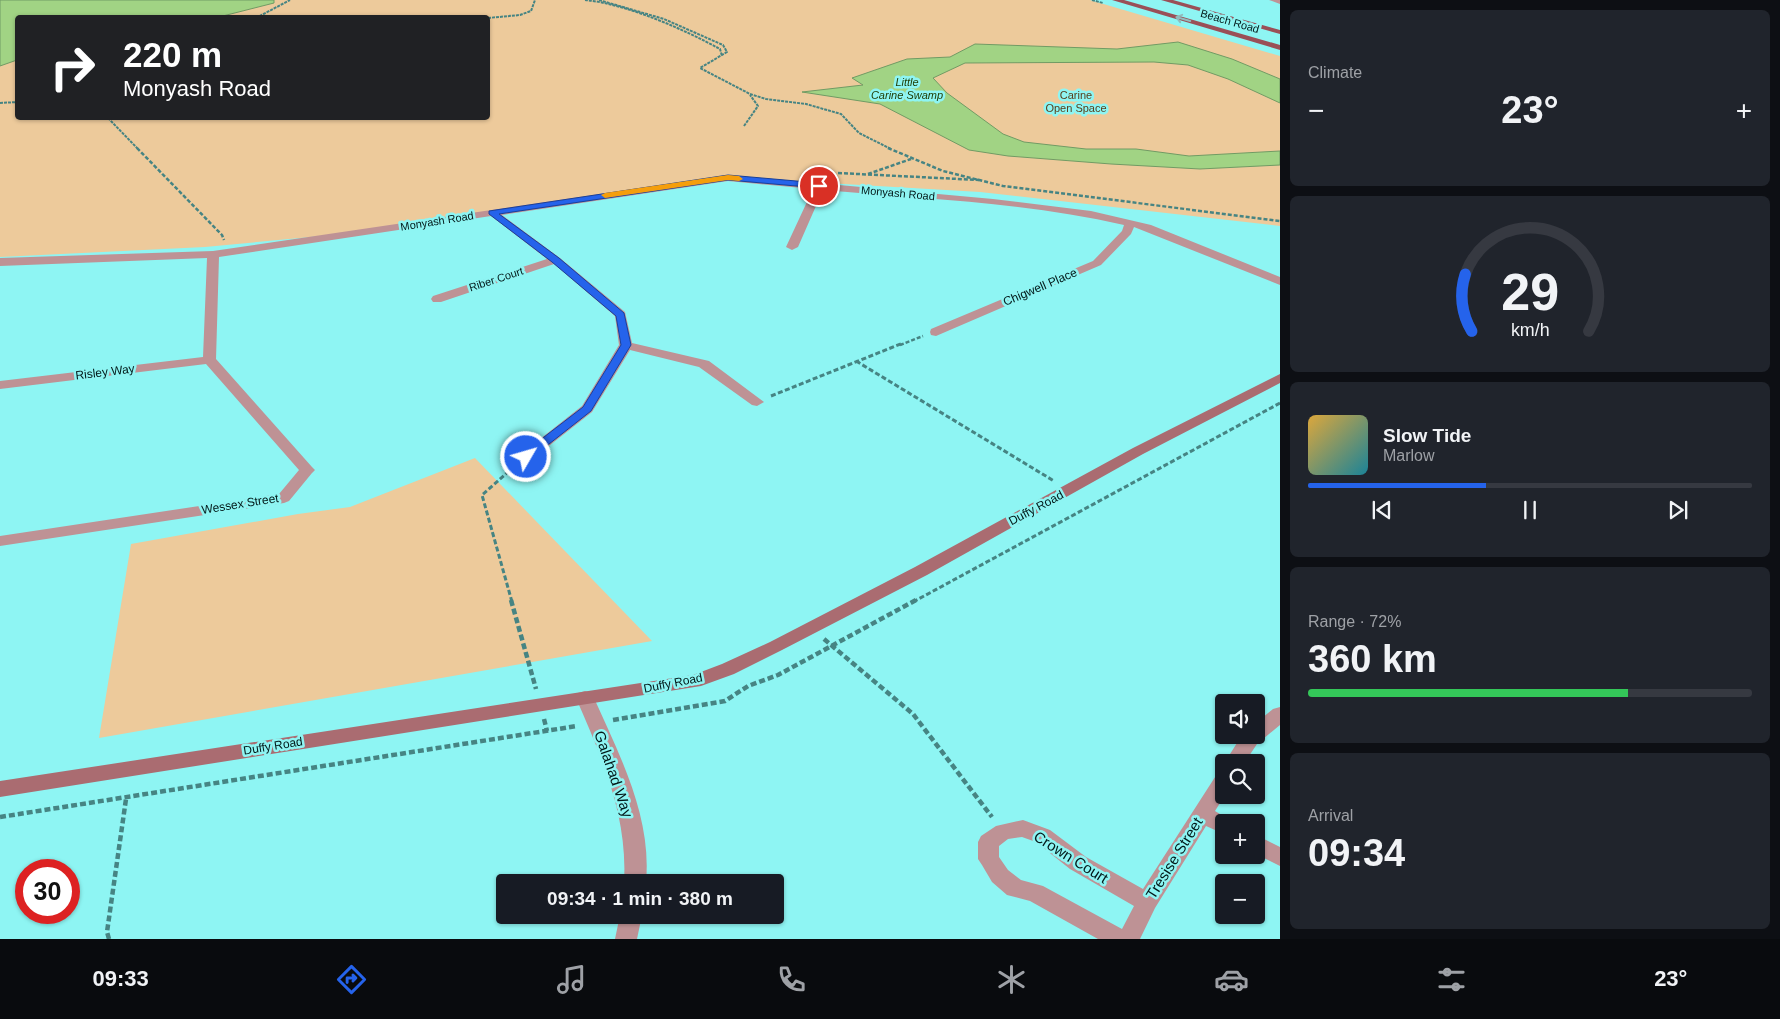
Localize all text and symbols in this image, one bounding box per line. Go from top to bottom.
street label: Beach Road [1199,7,1261,35]
one-way arrow [1175,14,1191,24]
icon: right [40,35,105,100]
text: 220 m [123,35,222,74]
text: Climate [1308,64,1362,81]
text: Monyash Road [123,76,271,101]
water label: Little Carine Swamp [871,76,943,101]
park label: Carine Open Space [1045,89,1107,114]
text: 23° [1501,89,1559,131]
text: − [1308,95,1324,126]
text: + [1736,95,1752,126]
pin [798,165,840,207]
icon: arrive [805,172,833,200]
street label: Monyash Road [861,184,935,202]
street label: Monyash Road [400,209,474,233]
text: 29 [1501,263,1559,321]
street label: Riber Court [467,265,525,293]
street label: Chigwell Place [1001,265,1079,309]
text: km/h [1511,320,1549,340]
street label: Risley Way [75,361,135,383]
text: Slow Tide [1383,425,1471,446]
position arrow [499,430,551,482]
text: Marlow [1383,447,1435,464]
street label: Duffy Road [1006,488,1066,528]
street label: Wessex Street [200,491,280,517]
icon: previous [1368,496,1396,524]
icon: pause [1516,496,1544,524]
icon: next [1664,496,1692,524]
text: Range · 72% [1308,613,1401,630]
text: 360 km [1308,638,1437,680]
street label: Duffy Road [642,670,704,696]
map controls [1215,694,1265,924]
button: sound [1215,694,1265,744]
street label: Galahad Way [591,729,637,820]
street label: Duffy Road [242,734,304,758]
button: search [1215,754,1265,804]
text: Arrival [1308,807,1353,824]
street label: Tresise Street [1142,813,1206,902]
button: + [1215,814,1265,864]
street label: Crown Court [1031,827,1112,887]
text: 09:34 [1308,832,1405,874]
speed limit sign: 30 [15,859,80,924]
button: − [1215,874,1265,924]
text: 09:34 · 1 min · 380 m [547,888,733,909]
icon: directions [334,962,369,997]
icon: music [554,962,589,997]
icon: phone [774,962,809,997]
icon: climate [994,962,1029,997]
icon: car [1214,962,1249,997]
icon: filters [1434,962,1469,997]
text: 09:33 [93,966,149,991]
text: 23° [1654,966,1687,991]

